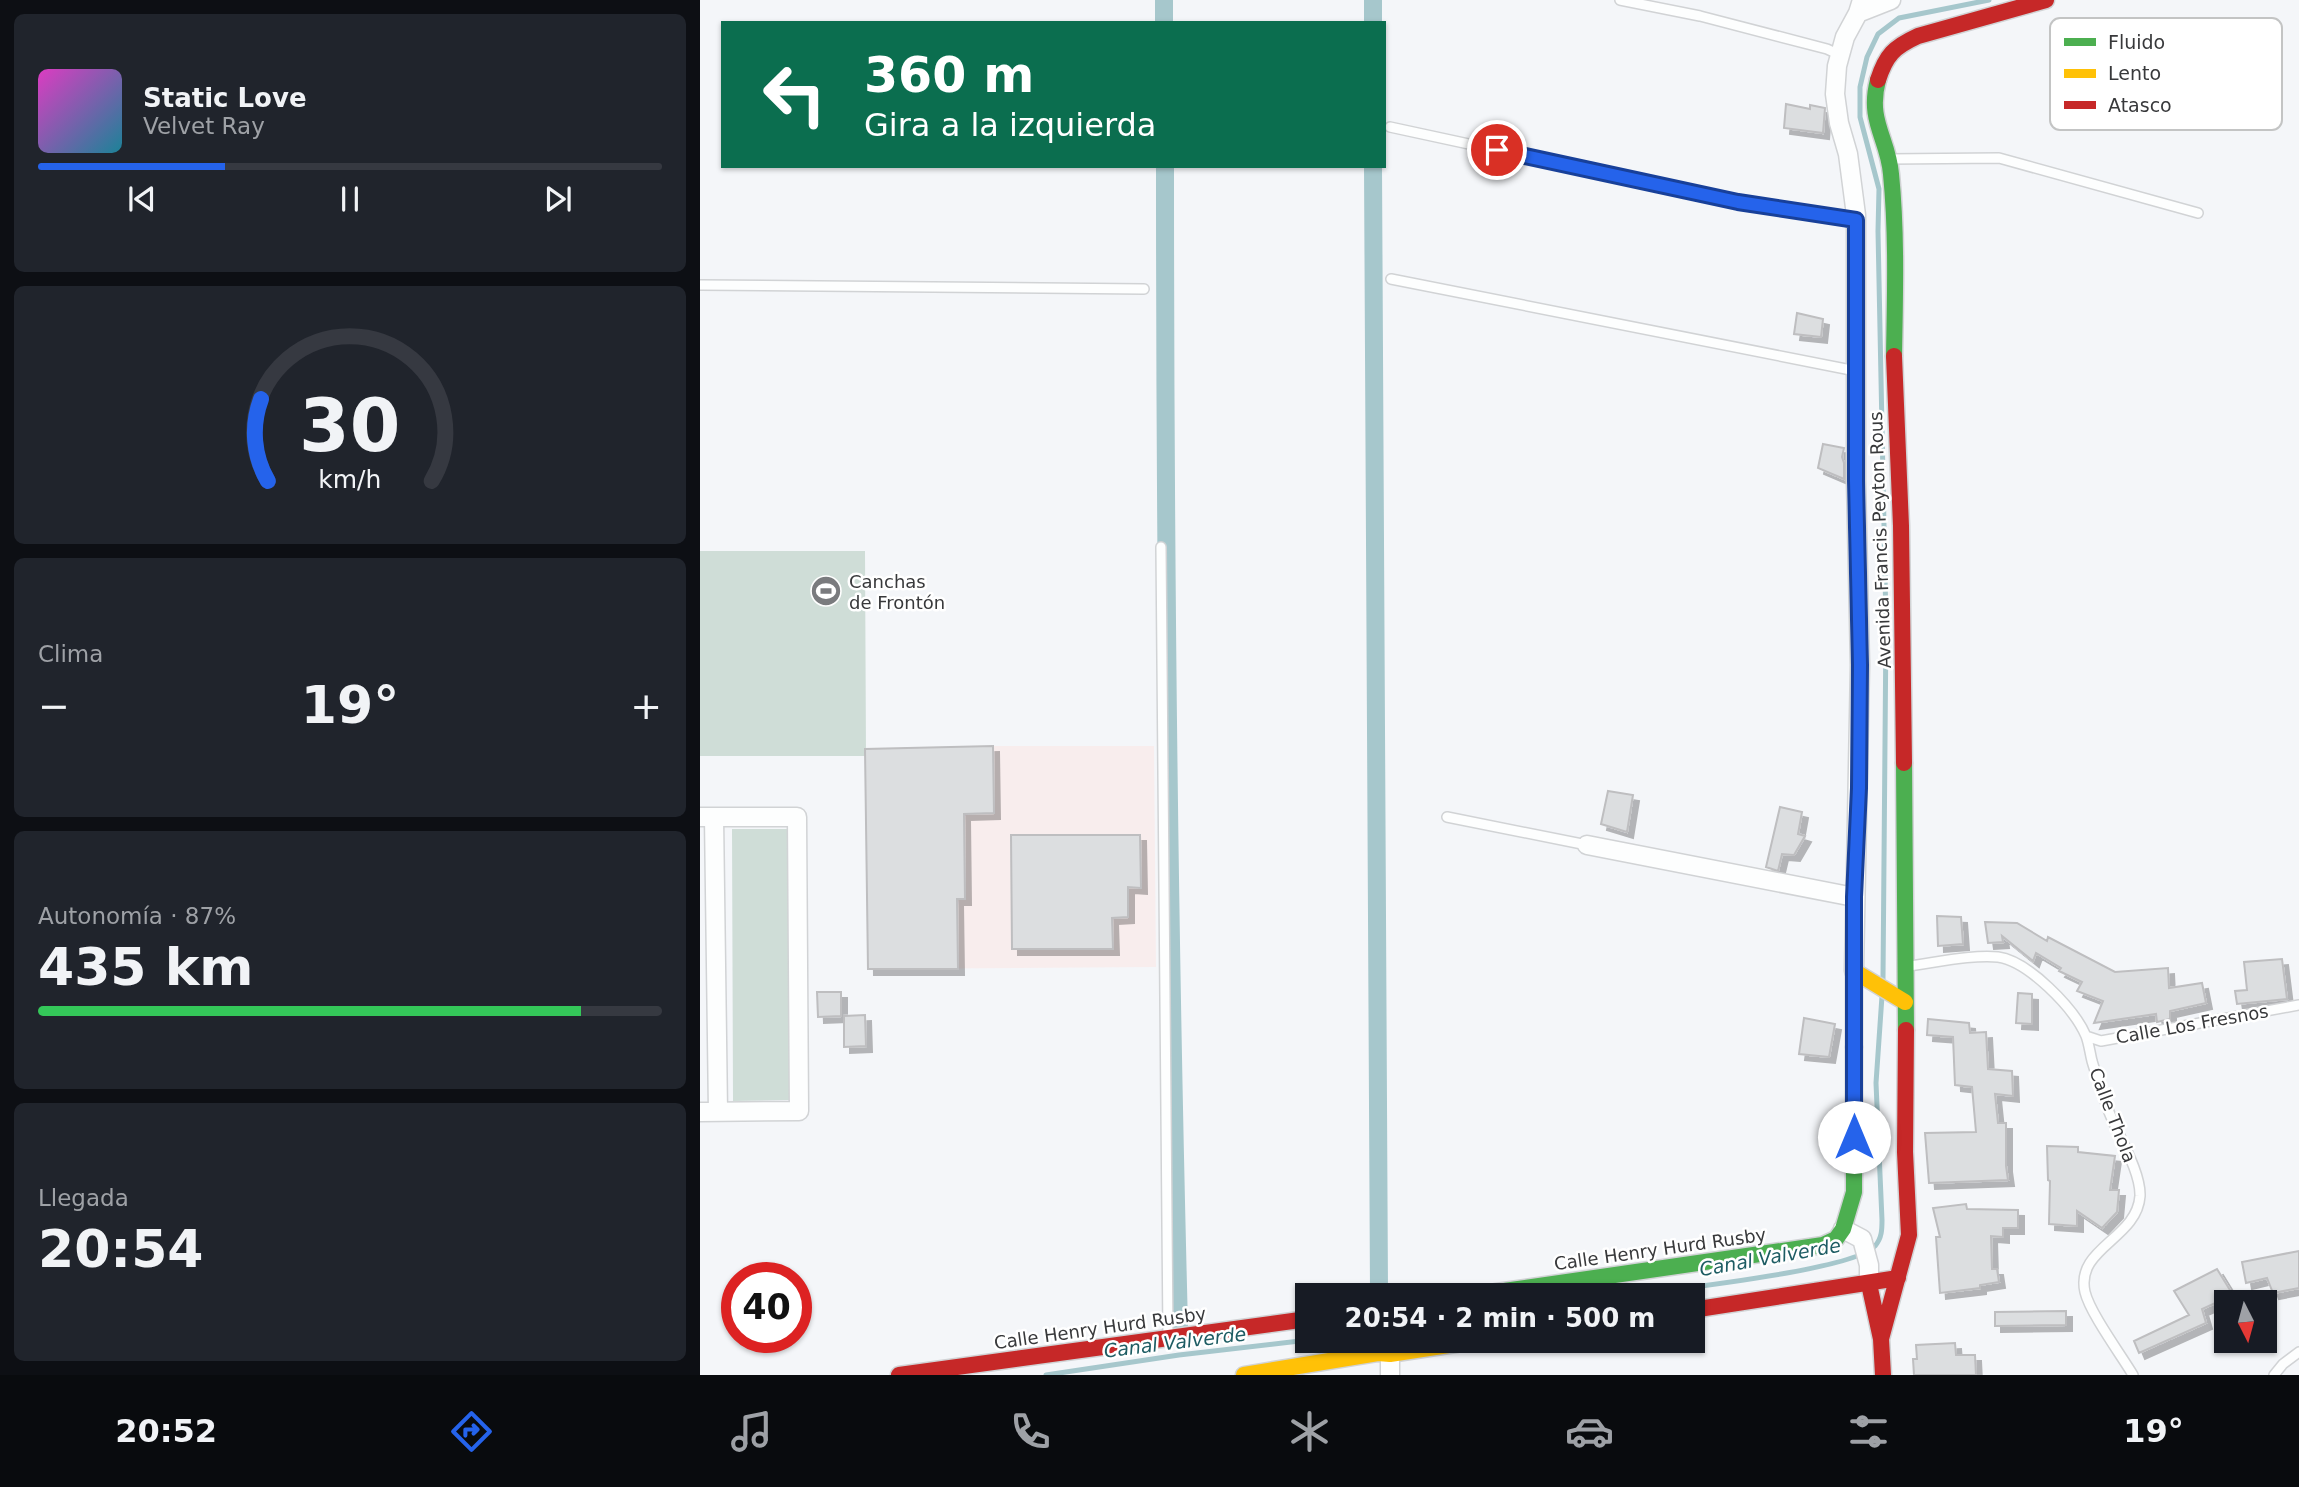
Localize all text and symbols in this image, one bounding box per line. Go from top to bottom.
legend [2050,18,2282,130]
text: Fluido [2108,31,2165,53]
text: 360 m [864,47,1034,104]
icon: left [749,49,840,140]
text: Lento [2108,62,2161,84]
text: Static Love [143,83,307,113]
text: Atasco [2108,94,2172,116]
text: Gira a la izquierda [864,106,1156,144]
text: Velvet Ray [143,113,265,139]
pin [1467,120,1527,180]
icon: arrive [1478,131,1516,169]
icon: previous [123,180,161,218]
icon: pause [331,180,369,218]
icon: next [539,180,577,218]
text: 30 [299,384,401,469]
street label: Avenida Francis Peyton Rous [1865,411,1895,669]
text: km/h [318,465,382,494]
place label: Canchas de Frontón [849,571,945,613]
sports icon: Canchas de Frontón [809,574,843,608]
text: Clima [38,641,103,667]
text: 19° [301,675,399,735]
text: − [38,684,70,728]
text: + [630,684,662,728]
text: Autonomía · 87% [38,903,236,929]
text: 435 km [38,937,253,997]
street label: Calle Los Fresnos [2114,1000,2270,1048]
street label: Calle Thola [2085,1065,2141,1165]
position arrow [1817,1100,1891,1174]
text: Llegada [38,1185,129,1211]
text: 20:54 [38,1219,204,1279]
street label: Calle Henry Hurd Rusby [1553,1224,1768,1274]
water label: Canal Valverde [1698,1234,1842,1280]
speed limit sign: 40 [721,1262,812,1353]
north arrow [2214,1290,2277,1353]
map controls [2214,1290,2277,1353]
street label: Calle Henry Hurd Rusby [993,1303,1208,1353]
text: 20:54 · 2 min · 500 m [1345,1303,1655,1333]
water label: Canal Valverde [1103,1322,1247,1362]
icon: directions [447,1407,496,1456]
icon: music [727,1407,776,1456]
icon: phone [1006,1407,1055,1456]
icon: climate [1285,1407,1334,1456]
icon: car [1565,1407,1614,1456]
icon: filters [1844,1407,1893,1456]
text: 20:52 [115,1412,217,1450]
text: 19° [2123,1412,2184,1450]

